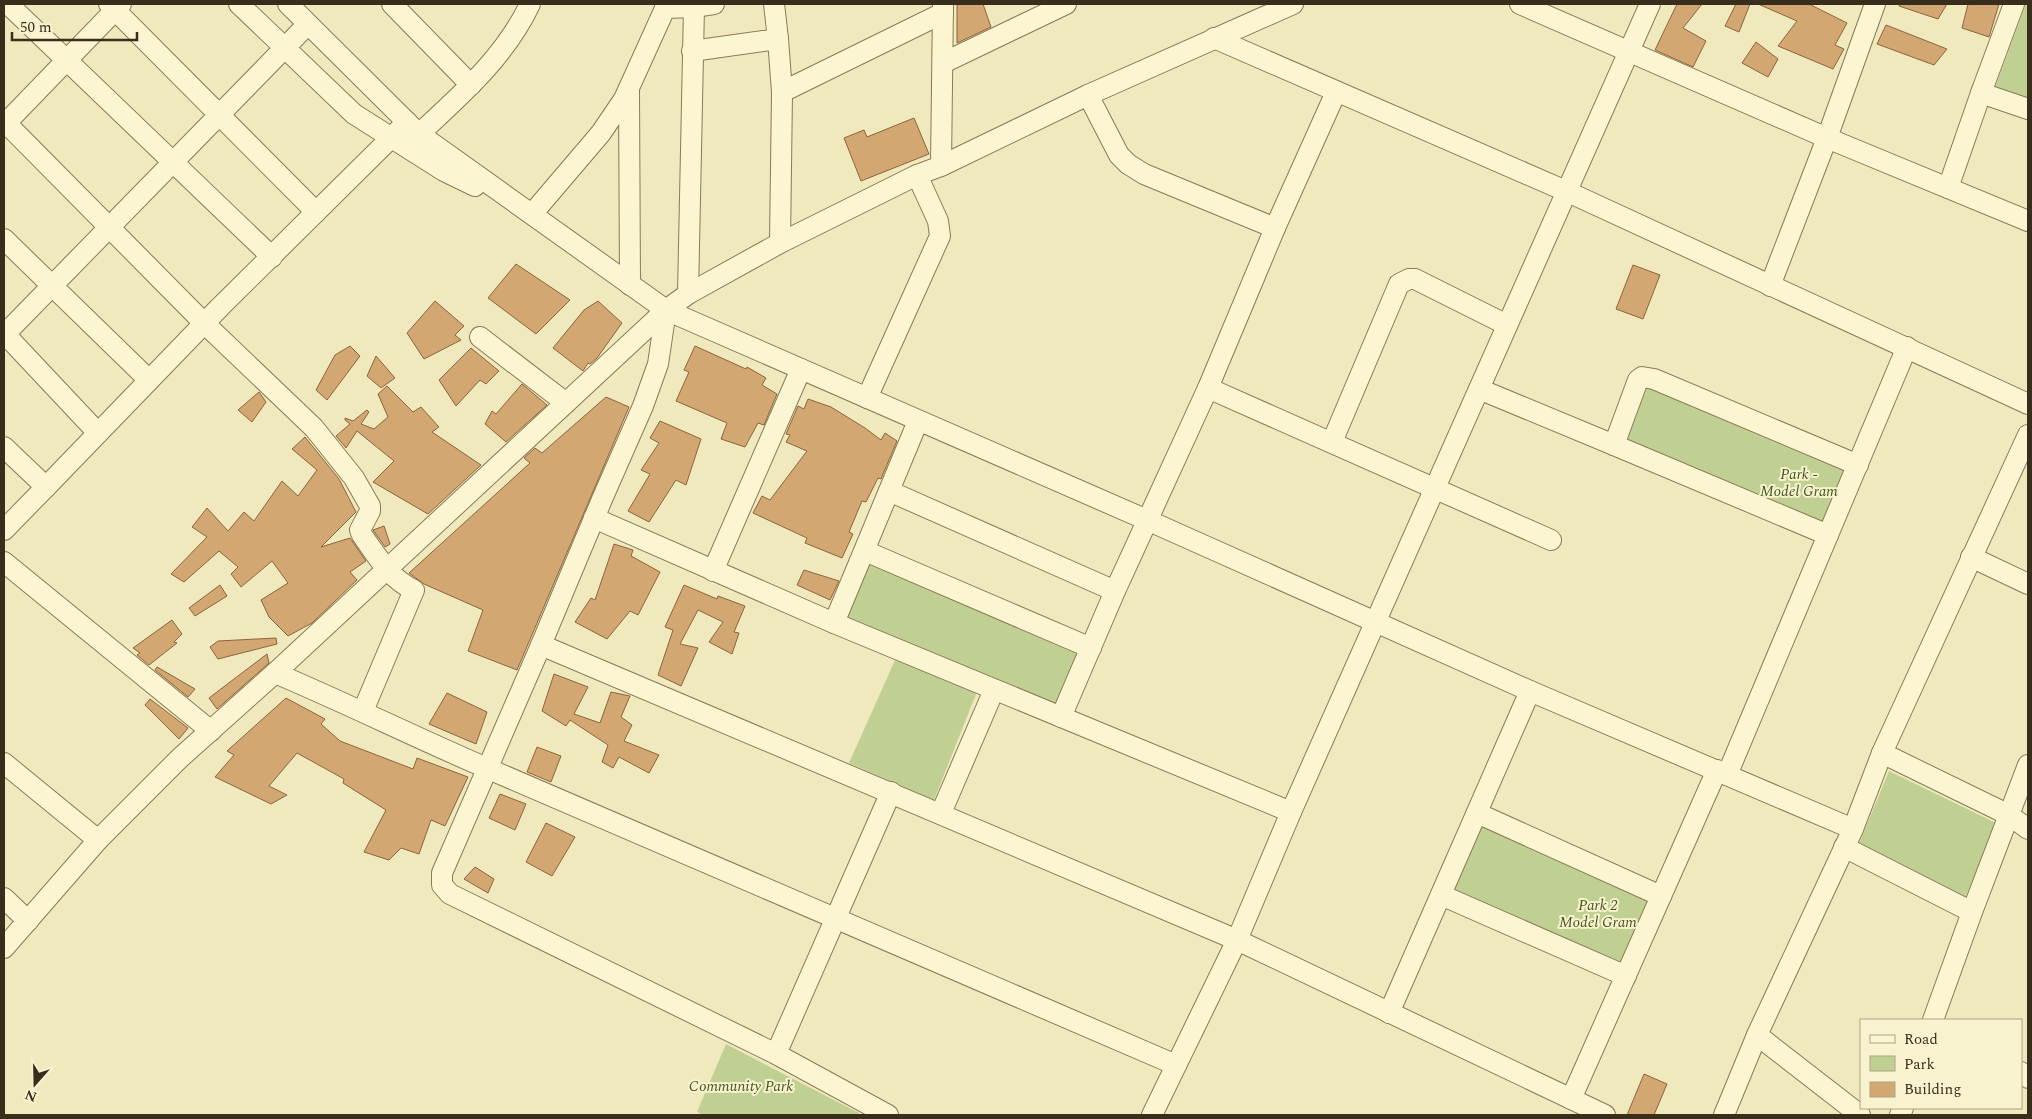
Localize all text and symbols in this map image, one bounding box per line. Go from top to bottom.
scale bar [12,10,138,42]
text: 50 m [20,16,52,39]
park label: Park - Model Gram [1760,463,1838,503]
park label: Park 2 Model Gram [1559,894,1637,934]
legend [1860,1019,2022,1109]
text: Road [1904,1028,1938,1051]
text: Park [1904,1053,1935,1076]
north arrow [10,1059,60,1109]
park label: Community Park [689,1075,793,1098]
text: Building [1904,1078,1961,1101]
text: N [22,1084,40,1108]

